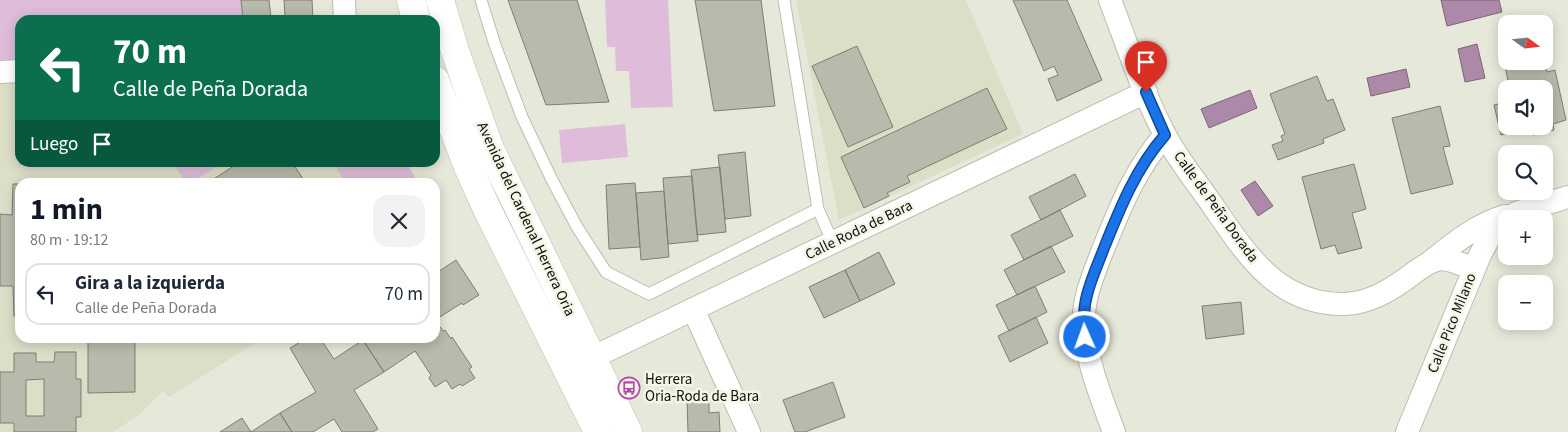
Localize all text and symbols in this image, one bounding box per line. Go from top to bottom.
north arrow [1498,15,1552,70]
map controls [1498,15,1553,330]
text: 70 m [113,27,187,77]
icon: left [30,35,95,100]
pin [1125,41,1167,92]
icon: arrive [1132,48,1160,76]
text: Calle de Peña Dorada [113,73,308,105]
button: sound [1498,80,1553,135]
street label: Avenida del Cardenal Herrera Oria [472,118,580,320]
icon: arrive [88,130,116,158]
text: Luego [30,131,78,158]
button: search [1498,145,1553,200]
street label: Calle de Peña Dorada [1168,147,1264,267]
text: 1 min [30,188,103,231]
button: close [373,195,425,247]
street label: Calle Roda de Bara [802,195,916,265]
button: + [1498,210,1553,265]
text: 80 m · 19:12 [30,229,109,251]
text: Gira a la izquierda [75,270,225,297]
street label: Calle Pico Milano [1422,270,1482,376]
button: − [1498,275,1553,330]
icon: left [32,280,60,308]
text: 70 m [385,281,423,308]
text: Calle de Peña Dorada [75,297,217,319]
position arrow [1058,310,1110,362]
place label: Herrera Oria-Roda de Bara [645,369,759,407]
bus stop icon: Herrera Oria-Roda de Bara [617,376,641,400]

